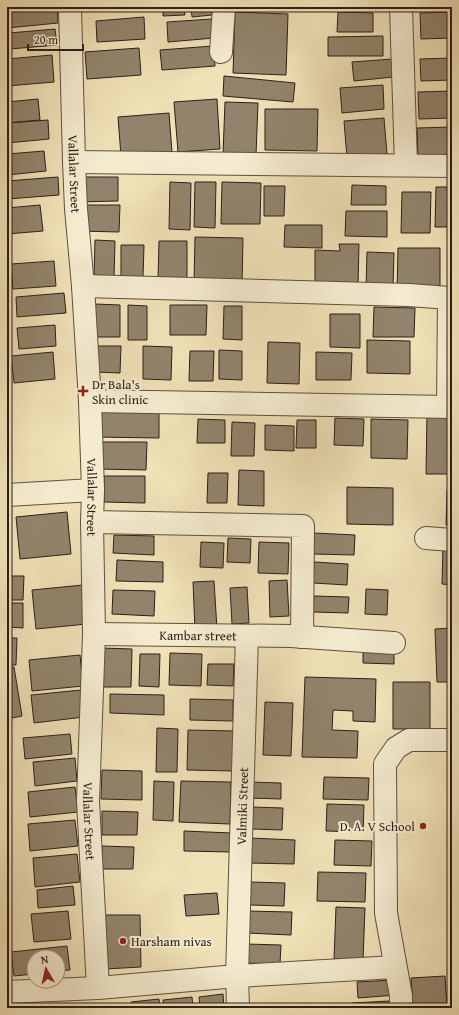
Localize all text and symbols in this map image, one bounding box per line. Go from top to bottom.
scale bar [28,26,83,52]
text: 20 m [34,31,58,48]
street label: Vallalar Street [64,135,86,214]
place label: Dr Bala's Skin clinic [92,375,149,409]
marker: Dr Bala's Skin clinic [77,385,89,397]
street label: Vallalar Street [82,458,103,537]
street label: Kambar street [159,625,237,645]
street label: Valmiki Street [231,766,253,845]
street label: Vallalar Street [78,782,101,861]
place label: D. A. V School [340,817,415,836]
marker: D. A. V School [418,821,428,831]
place label: Harsham nivas [131,932,212,951]
marker: Harsham nivas [118,936,128,946]
north arrow [26,949,66,989]
text: N [40,951,50,968]

